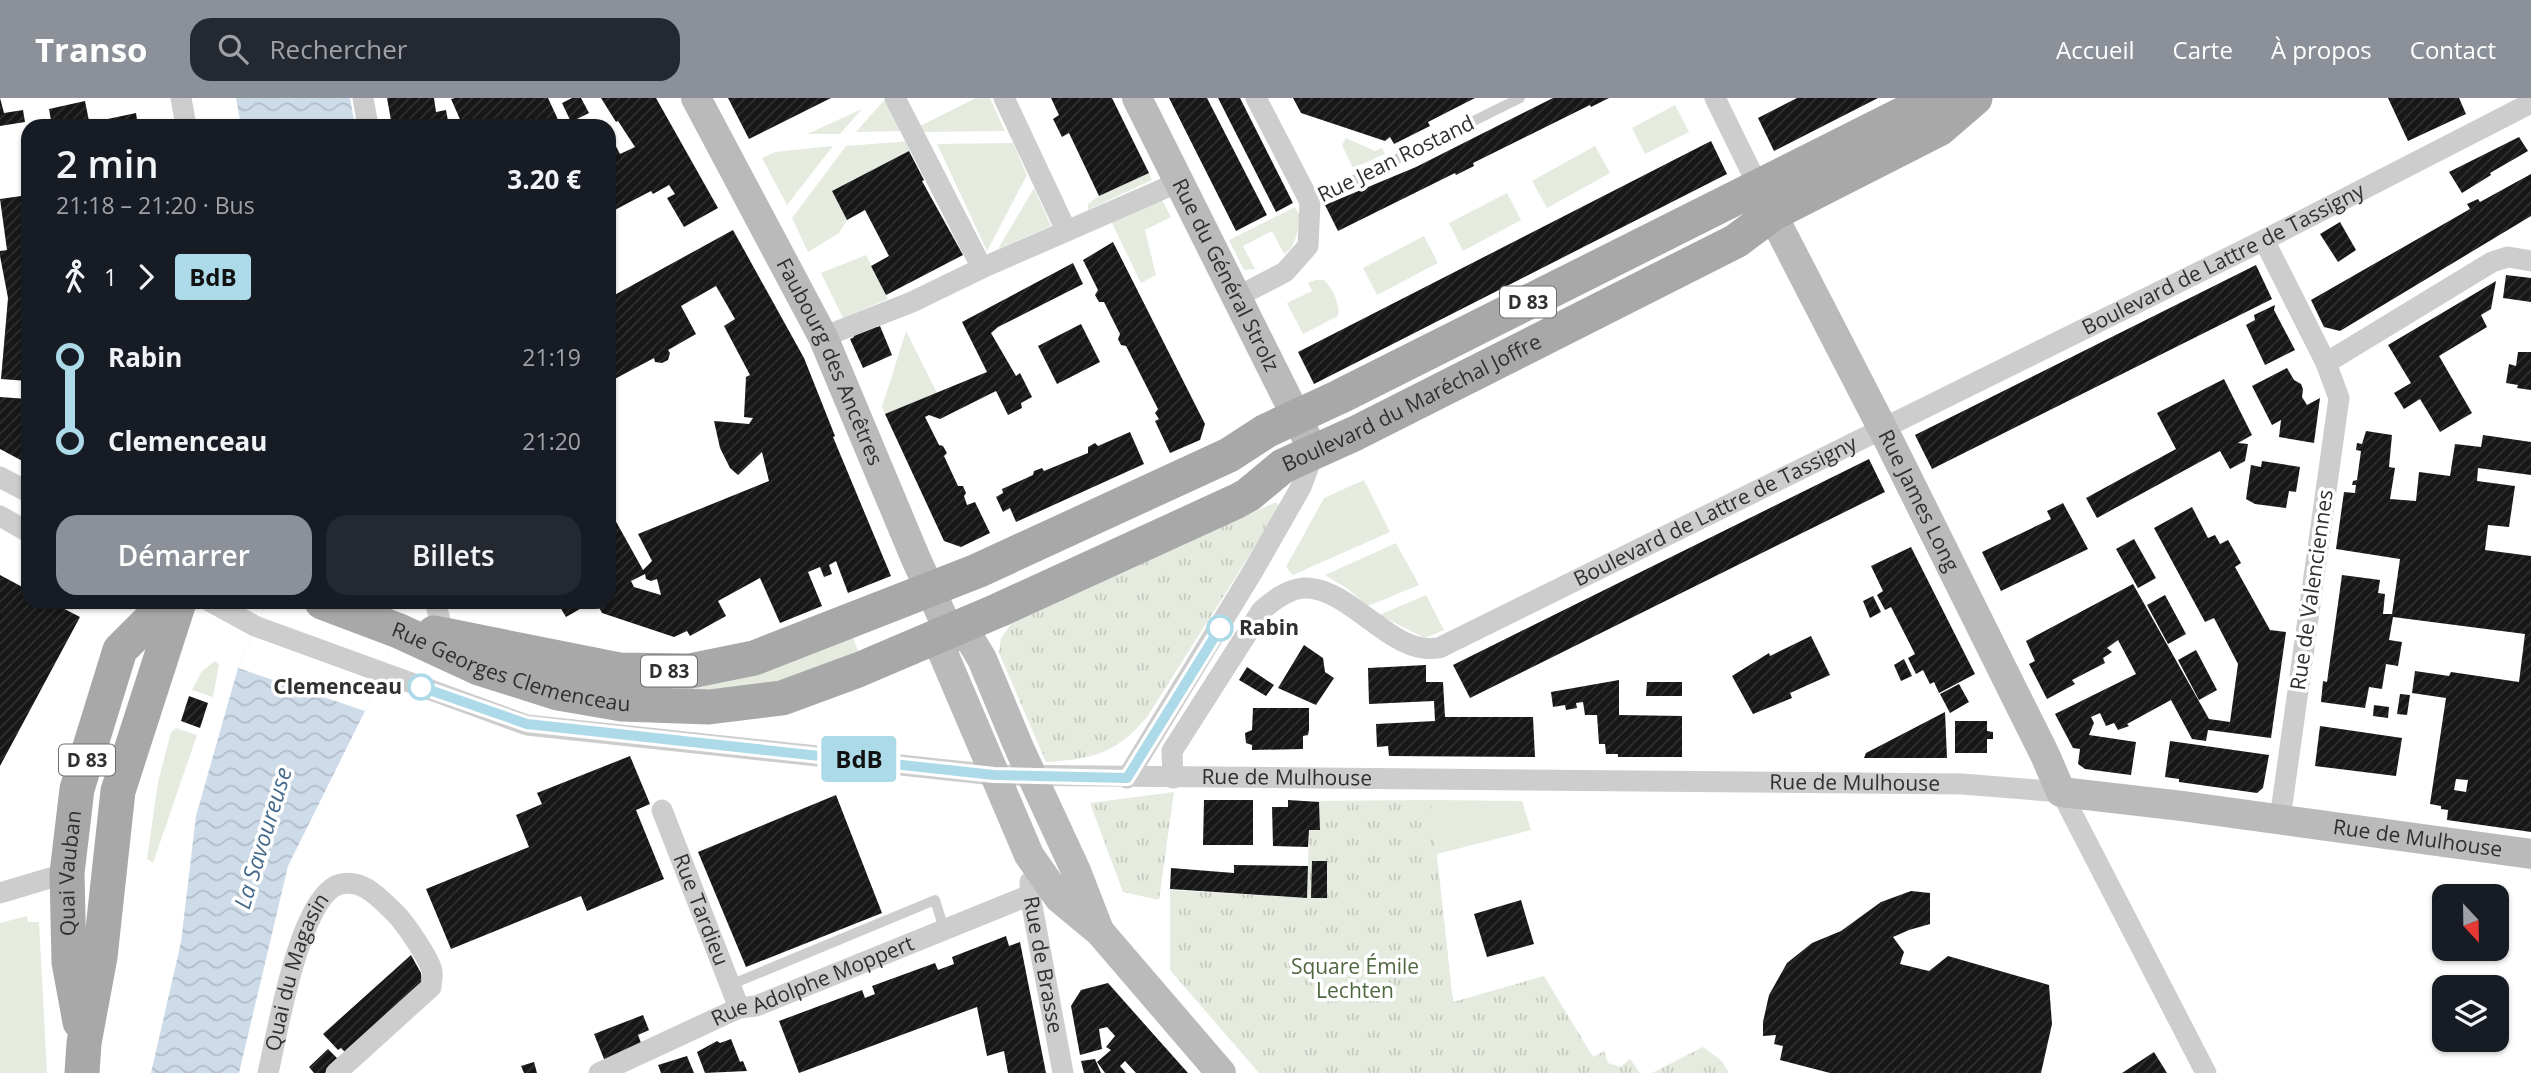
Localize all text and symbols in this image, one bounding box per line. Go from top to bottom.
search box [190,18,680,81]
text: Transo [35,27,148,72]
icon: search [214,30,252,68]
text: Rechercher [270,31,407,67]
text: Accueil [2056,33,2135,66]
text: Carte [2173,33,2233,66]
text: À propos [2271,33,2372,66]
text: Contact [2410,33,2496,66]
street label: Rue Jean Rostand [1313,108,1479,208]
text: 2 min [56,137,159,189]
text: 3.20 € [507,161,581,197]
street label: Rue du Général Strolz [1166,173,1287,376]
street label: Boulevard de Lattre de Tassigny [2077,176,2369,341]
text: 21:18 – 21:20 · Bus [56,189,255,221]
street label: Faubourg des Ancêtres [771,253,890,469]
icon: walk [56,258,94,296]
icon: forward [127,258,165,296]
text: BdB [189,260,237,293]
text: 1 [104,261,117,293]
road number: D 83 [1500,286,1556,318]
street label: Boulevard du Maréchal Joffre [1277,327,1546,478]
text: Rabin [108,339,182,375]
text: 21:19 [522,341,581,373]
text: Clemenceau [108,423,267,459]
street label: Rue James Long [1872,424,1967,576]
text: 21:20 [522,425,581,457]
street label: Boulevard de Lattre de Tassigny [1569,428,1862,592]
street label: Rue de Valenciennes [2283,488,2339,692]
button: Démarrer [56,515,312,595]
button: Billets [326,515,581,595]
place label: Rabin [1239,613,1299,641]
street label: Rue Georges Clemenceau [388,615,631,717]
marker: Rabin [1207,615,1233,641]
road number: D 83 [641,656,697,686]
place label: Clemenceau [273,672,402,700]
marker: Clemenceau [408,674,434,700]
line badge: BdB [819,736,899,782]
text: BdB [835,742,883,775]
road number: D 83 [59,744,115,776]
street label: Rue de Mulhouse [1201,762,1372,792]
water label: La Savoureuse [225,763,299,912]
street label: Rue de Mulhouse [1769,767,1940,797]
street label: Quai Vauban [52,809,87,936]
street label: Rue de Mulhouse [2331,812,2504,863]
street label: Rue Tardieu [667,849,736,969]
north arrow [2432,884,2510,961]
map controls [2432,884,2509,1052]
street label: Quai du Magasin [258,887,335,1054]
street label: Rue de Brasse [1017,894,1070,1035]
street label: Rue Adolphe Moppert [706,929,918,1032]
park label: Square Émile Lechten [1291,952,1419,1004]
button: layers [2432,975,2509,1052]

